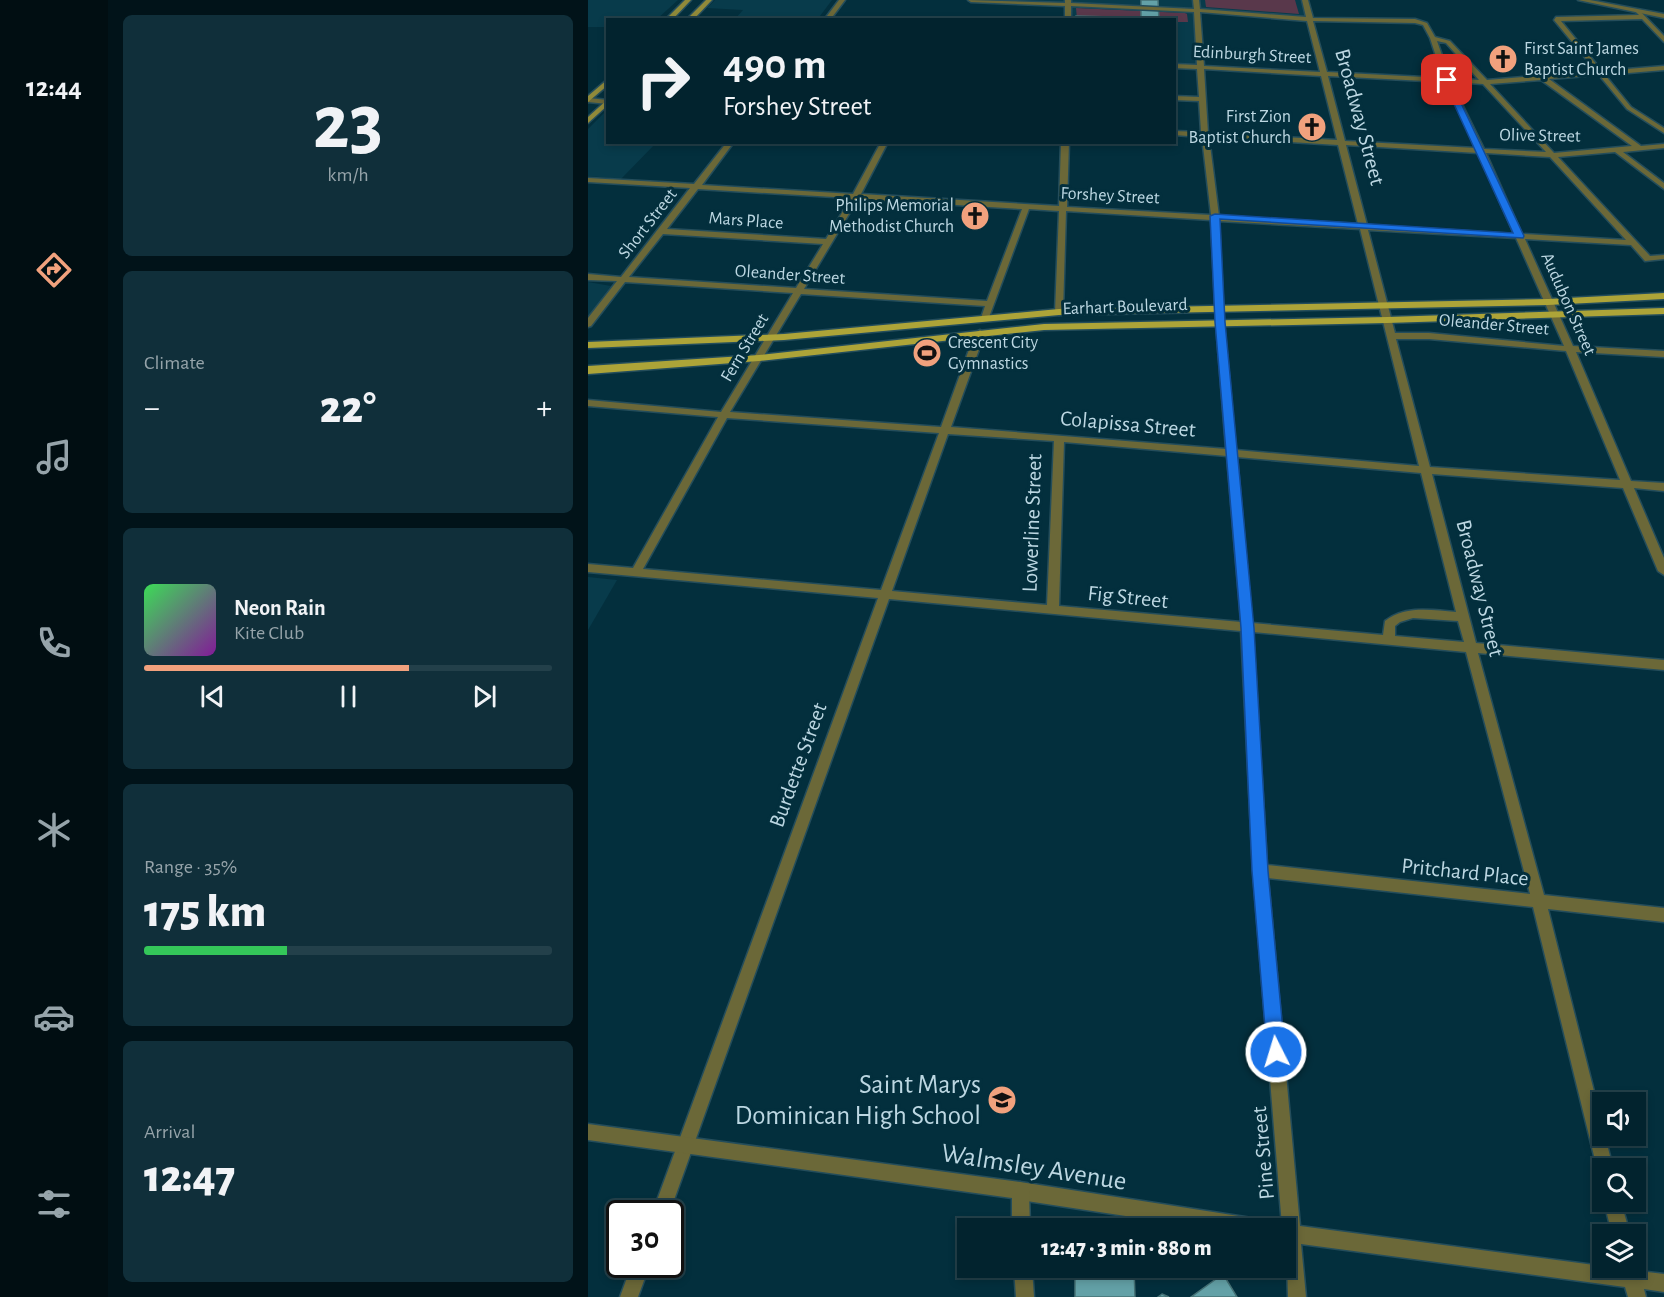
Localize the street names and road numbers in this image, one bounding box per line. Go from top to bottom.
street label: Edinburgh Street [1192,43,1312,67]
street label: Broadway Street [1331,46,1389,188]
street label: Olive Street [1499,126,1581,146]
street label: Forshey Street [1060,184,1160,208]
street label: Short Street [615,185,681,262]
street label: Mars Place [708,209,784,233]
street label: Audubon Street [1537,250,1599,358]
street label: Oleander Street [734,262,846,288]
street label: Earhart Boulevard [1062,296,1188,318]
street label: Fern Street [718,311,772,385]
street label: Oleander Street [1438,311,1550,339]
street label: Colapissa Street [1059,407,1197,441]
street label: Lowerline Street [1019,453,1045,593]
street label: Broadway Street [1452,517,1508,659]
street label: Fig Street [1087,582,1169,612]
street label: Burdette Street [765,700,831,830]
street label: Pritchard Place [1400,854,1530,890]
street label: Pine Street [1248,1105,1278,1201]
street label: Walmsley Avenue [939,1139,1129,1196]

